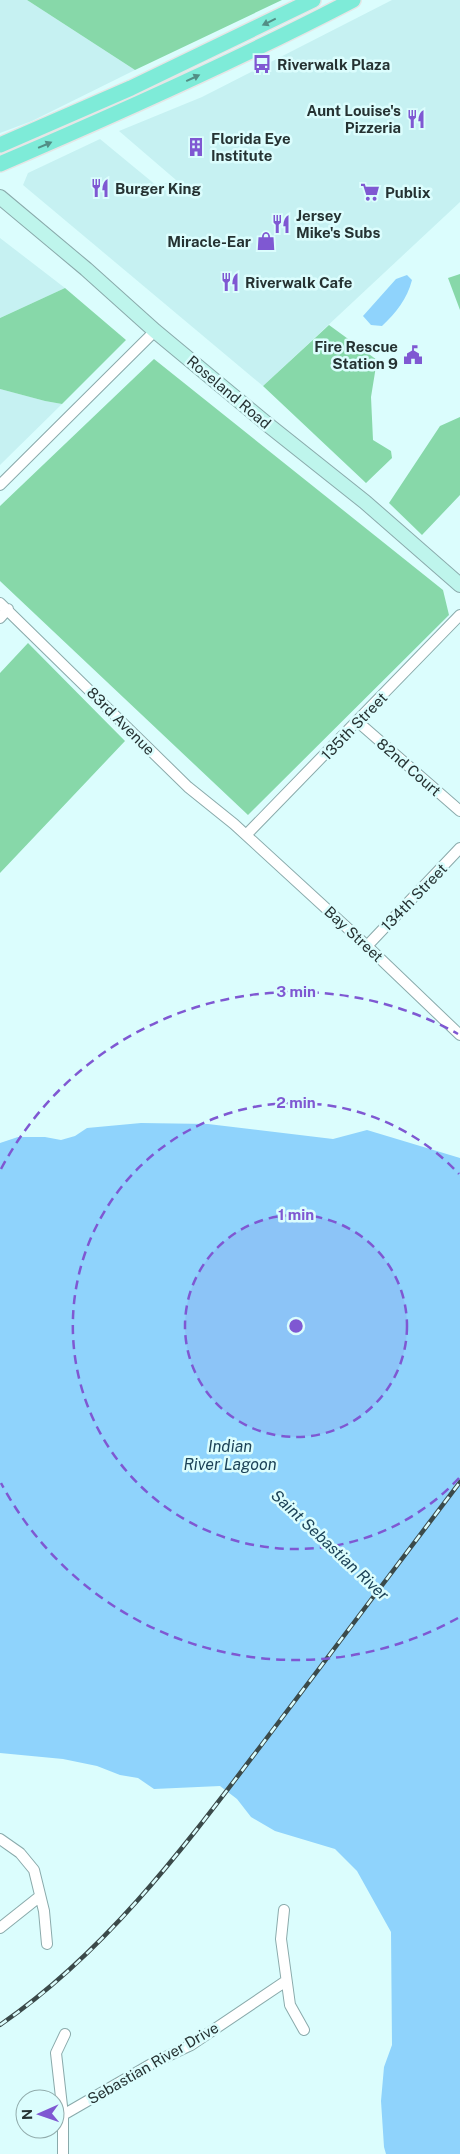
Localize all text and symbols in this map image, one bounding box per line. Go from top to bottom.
one-way arrow [262,18,277,26]
bus stop icon: Riverwalk Plaza [251,53,273,75]
place label: Riverwalk Plaza [277,56,390,73]
one-way arrow [186,74,200,82]
place label: Aunt Louise's Pizzeria [306,102,401,136]
restaurant icon: Aunt Louise's Pizzeria [405,108,427,130]
place label: Florida Eye Institute [211,130,291,164]
building icon: Florida Eye Institute [185,136,207,158]
one-way arrow [38,141,52,149]
restaurant icon: Burger King [89,177,111,199]
place label: Burger King [115,180,201,197]
supermarket icon: Publix [359,181,381,203]
place label: Publix [385,184,431,201]
place label: Jersey Mike's Subs [296,207,380,241]
restaurant icon: Jersey Mike's Subs [270,213,292,235]
shop icon: Miracle-Ear [255,230,277,252]
place label: Miracle-Ear [167,233,251,250]
restaurant icon: Riverwalk Cafe [219,271,241,293]
place label: Riverwalk Cafe [245,274,352,291]
place label: Fire Rescue Station 9 [314,338,398,372]
public building icon: Fire Rescue Station 9 [402,344,424,366]
street label: Roseland Road [184,352,274,432]
street label: 83rd Avenue [84,684,158,758]
street label: 135th Street [318,689,390,763]
street label: 82nd Court [374,735,444,799]
street label: 134th Street [378,860,450,934]
street label: Bay Street [321,903,387,965]
text: 3 min [276,983,316,1000]
text: 2 min [276,1094,316,1111]
text: 1 min [278,1206,314,1223]
centre of rings [287,1317,305,1335]
water label: Indian River Lagoon [183,1437,277,1474]
water label: Saint Sebastian River [267,1486,393,1605]
street label: Sebastian River Drive [85,2019,221,2107]
north arrow [15,2089,65,2139]
text: N [19,2109,35,2120]

